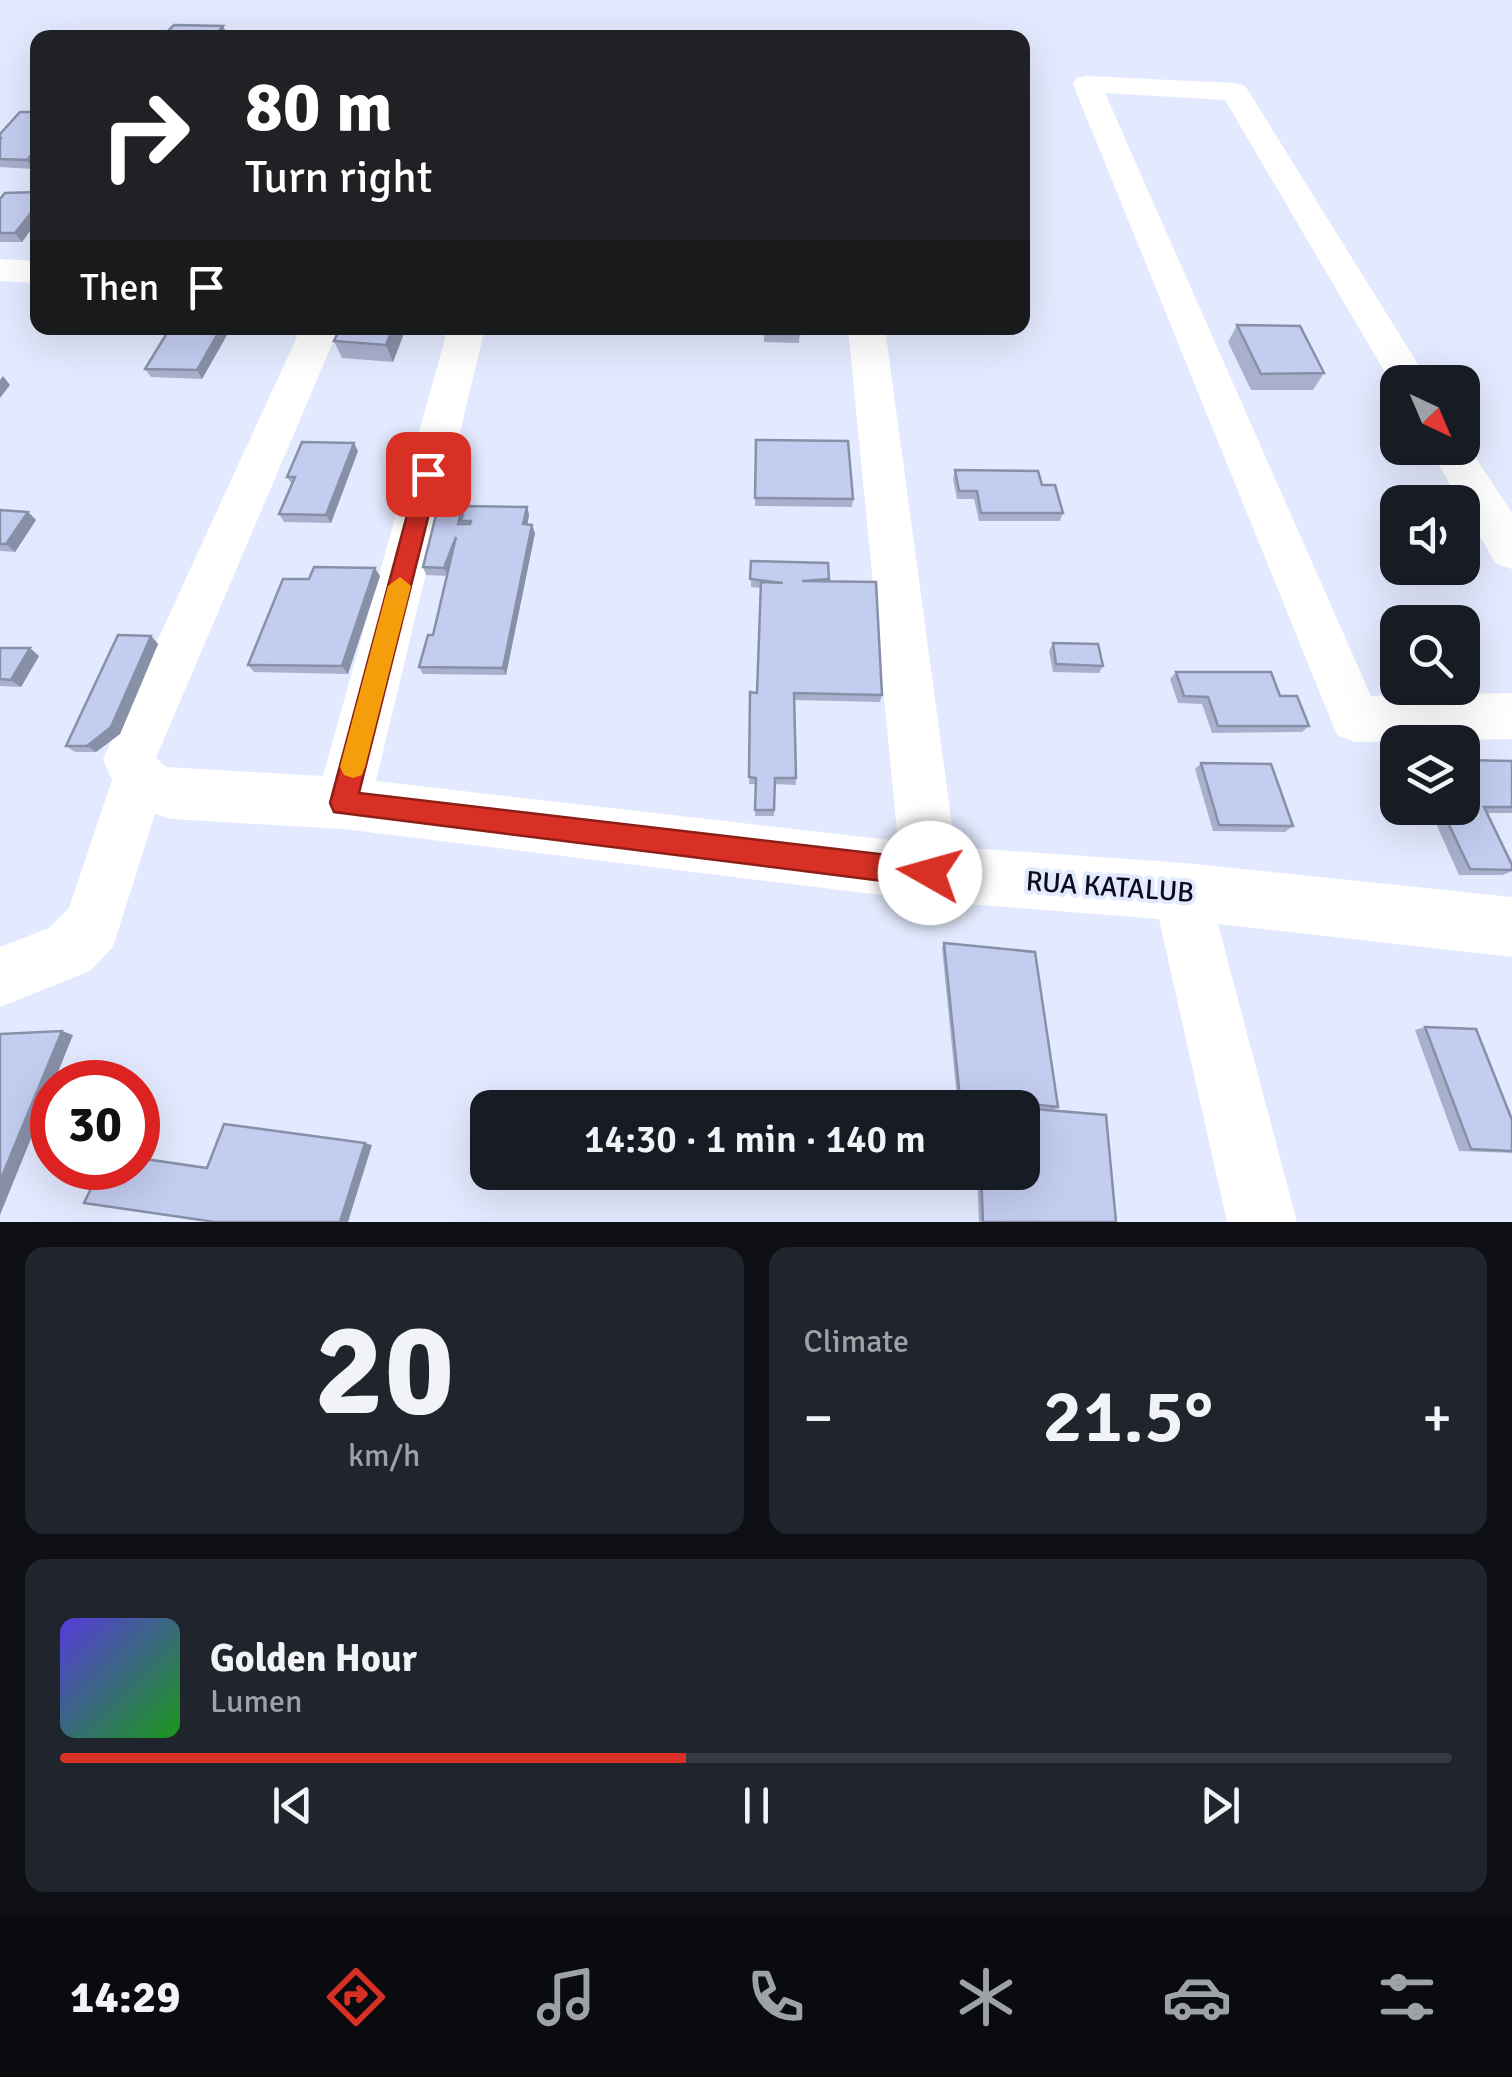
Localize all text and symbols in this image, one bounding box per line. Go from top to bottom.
text: 80 m [245,64,393,150]
icon: right [80,70,210,200]
text: Turn right [245,150,433,205]
icon: arrive [179,260,234,315]
text: Then [80,264,159,311]
north arrow [1380,365,1480,465]
map controls [1380,365,1480,825]
pin [386,432,471,517]
icon: arrive [401,447,456,502]
button: sound [1380,485,1480,585]
button: search [1380,605,1480,705]
button: layers [1380,725,1480,825]
position arrow [878,821,982,925]
street label: RUA KATALUB [1025,864,1195,910]
speed limit sign: 30 [30,1060,160,1190]
text: 14:30 · 1 min · 140 m [584,1116,926,1163]
text: 20 [314,1291,454,1451]
text: Climate [804,1322,909,1361]
text: 21.5° [1042,1370,1213,1463]
text: − [804,1384,833,1452]
text: + [1422,1384,1452,1452]
text: km/h [348,1436,420,1475]
text: Golden Hour [210,1635,417,1682]
text: Lumen [210,1682,302,1721]
icon: previous [265,1778,320,1833]
icon: pause [729,1778,784,1833]
icon: next [1193,1778,1248,1833]
icon: directions [321,1962,391,2032]
icon: music [531,1962,601,2032]
icon: phone [741,1962,811,2032]
icon: climate [951,1962,1021,2032]
icon: car [1162,1962,1232,2032]
icon: filters [1372,1962,1442,2032]
text: 14:29 [70,1970,181,2025]

